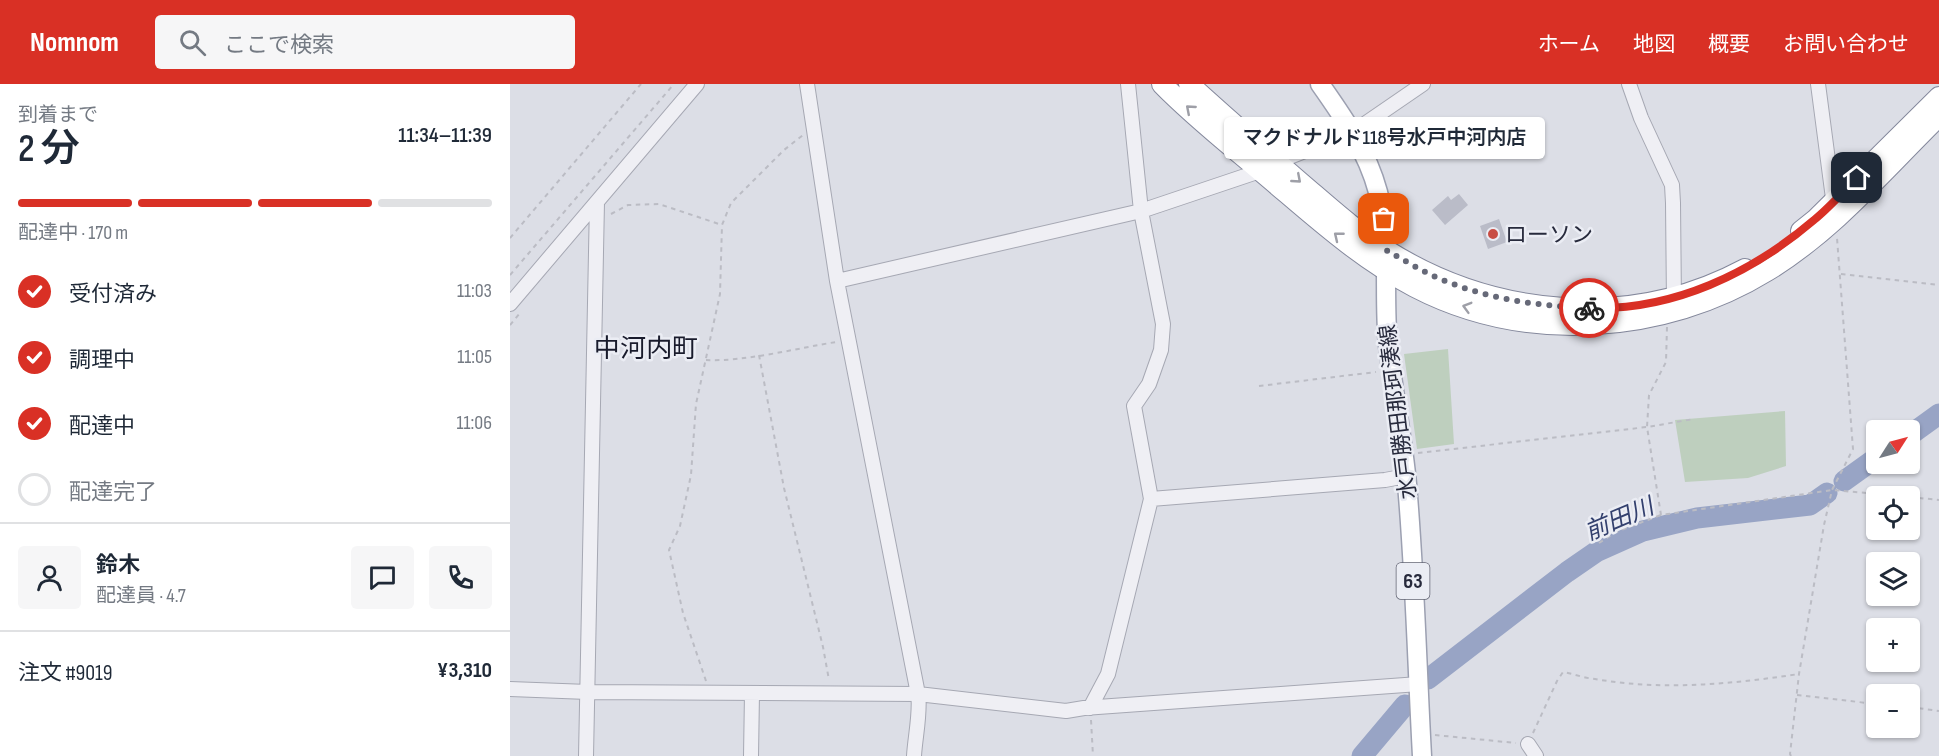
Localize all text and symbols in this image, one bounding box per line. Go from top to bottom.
search box [155,15,575,69]
text: Nomnom [30,26,119,59]
icon: search [176,26,209,59]
text: ここで検索 [224,32,334,59]
text: ホーム [1538,32,1600,57]
text: 地図 [1633,32,1675,57]
text: 概要 [1708,32,1750,57]
text: お問い合わせ [1783,32,1909,57]
text: 到着まで [18,103,98,127]
one-way arrow [1186,106,1197,117]
callout: マクドナルド118号水戸中河内店 [1224,117,1544,159]
text: 11:34–11:39 [398,122,492,149]
text: 2 分 [18,126,80,173]
text: マクドナルド118号水戸中河内店 [1242,126,1527,150]
pin [1831,152,1882,203]
icon: home [1840,161,1873,194]
one-way arrow [1290,172,1301,183]
pin [1358,193,1409,244]
icon: bag [1367,202,1400,235]
text: 配達中 · 170 m [18,221,128,245]
place label: ローソン [1505,222,1593,249]
marker: ローソン [1486,227,1500,241]
one-way arrow [1334,232,1345,243]
icon: check [18,275,51,308]
courier [1559,278,1619,338]
text: 11:03 [457,279,492,303]
text: 受付済み [69,281,157,308]
icon: bike [1573,292,1606,325]
one-way arrow [1462,302,1473,314]
street label: 水戸勝田那珂湊線 [1374,323,1423,501]
district label: 中河内町 [594,334,698,365]
icon: check [18,341,51,374]
text: 11:05 [457,345,492,369]
text: 調理中 [69,347,135,374]
icon: check [18,407,51,440]
text: 11:06 [457,411,492,435]
text: 配達中 [69,413,135,440]
north arrow [1866,420,1920,474]
map controls [1866,420,1920,738]
text: 配達完了 [69,479,157,506]
button: locate [1866,486,1920,540]
water label: 前田川 [1580,491,1661,547]
button: person [18,546,81,609]
button: chat [351,546,414,609]
button: phone [429,546,492,609]
text: 鈴木 [96,552,140,579]
button: layers [1866,552,1920,606]
road number: 63 [1396,563,1430,599]
text: 配達員 · 4.7 [96,584,186,608]
button: + [1866,618,1920,672]
text: ¥3,310 [437,657,492,684]
text: 注文 #9019 [18,660,113,687]
button: − [1866,684,1920,738]

